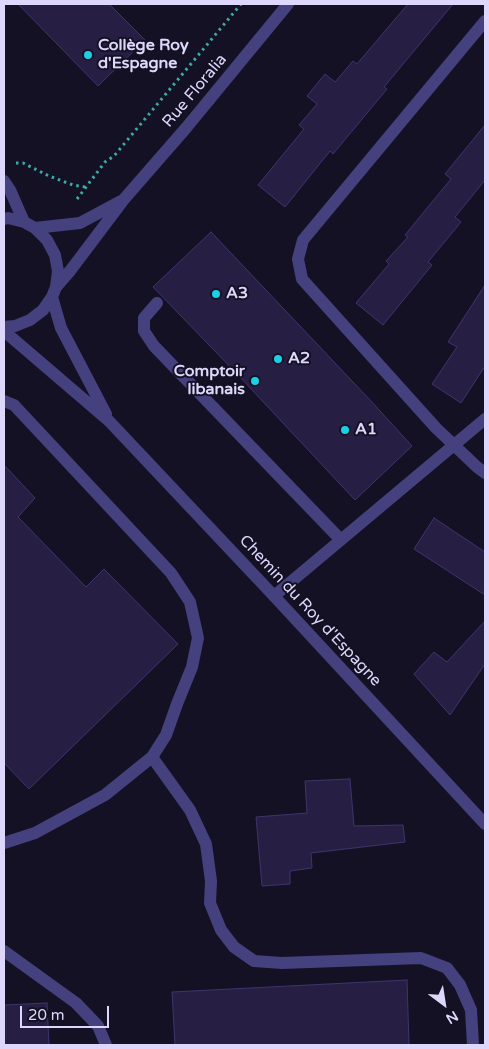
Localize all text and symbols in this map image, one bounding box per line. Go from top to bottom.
place label: Collège Roy d'Espagne [98,36,189,74]
marker: Collège Roy d'Espagne [82,49,94,61]
street label: Rue Floralia [159,50,231,132]
place label: A3 [226,284,248,304]
marker: A3 [210,288,222,300]
place label: A2 [288,349,310,369]
marker: A2 [272,353,284,365]
place label: Comptoir libanais [174,362,245,400]
marker: Comptoir libanais [249,375,261,387]
place label: A1 [355,420,377,440]
marker: A1 [339,424,351,436]
street label: Chemin du Roy d'Espagne [235,531,385,691]
north arrow [419,979,469,1029]
scale bar [22,996,111,1028]
text: 20 m [28,1006,65,1024]
text: N [443,1007,461,1027]

